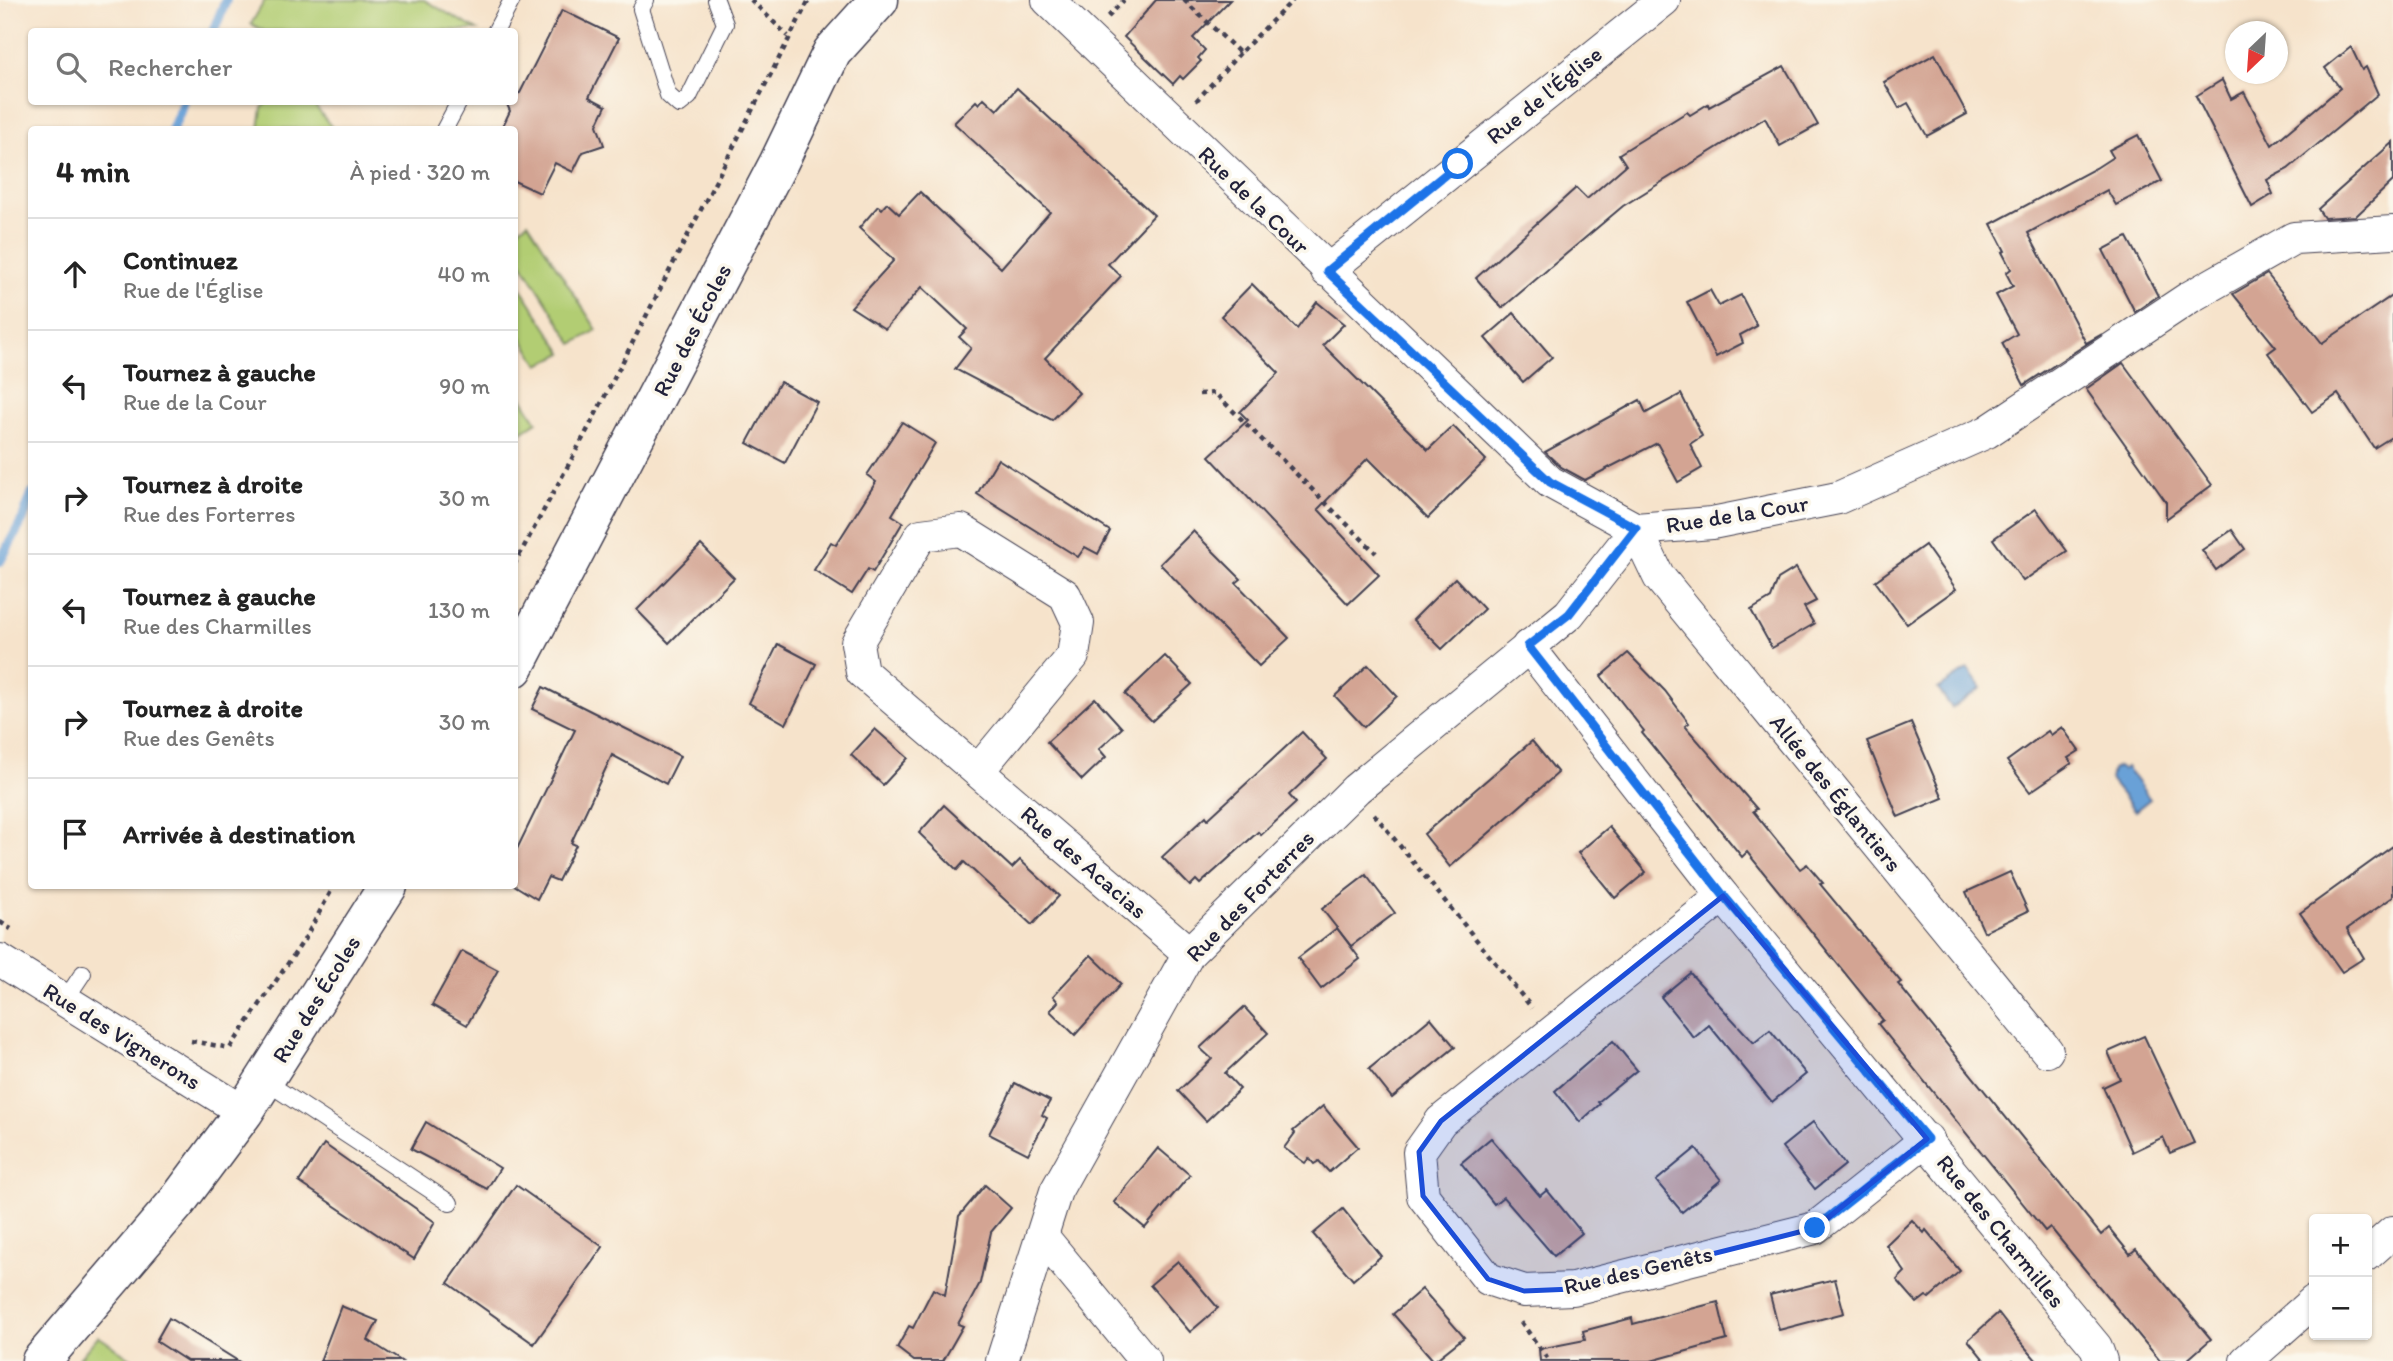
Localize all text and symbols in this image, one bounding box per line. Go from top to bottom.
north arrow [2225,21,2288,84]
search box [28,28,518,105]
street label: Rue de l'Église [1481,40,1607,150]
icon: search [52,48,90,86]
text: Rechercher [108,51,232,83]
street label: Rue de la Cour [1193,140,1315,260]
route start [1442,148,1473,179]
text: 4 min [56,153,130,190]
text: À pied · 320 m [350,158,490,186]
text: Continuez [123,244,238,276]
icon: ahead [56,255,94,293]
street label: Rue des Écoles [647,259,737,401]
text: 40 m [437,260,490,288]
text: Rue de l'Église [123,276,264,304]
text: Tournez à gauche [123,356,316,388]
icon: left [56,367,94,405]
text: 90 m [439,372,490,400]
text: Rue de la Cour [123,388,267,416]
text: Tournez à droite [123,468,303,500]
icon: right [56,479,94,517]
text: 30 m [439,484,490,512]
street label: Rue de la Cour [1664,489,1810,539]
text: Rue des Forterres [123,500,296,528]
text: Tournez à gauche [123,580,316,612]
icon: left [56,591,94,629]
text: 130 m [428,596,490,624]
text: Rue des Charmilles [123,612,312,640]
text: Tournez à droite [123,692,303,724]
icon: right [56,703,94,741]
text: 30 m [439,708,490,736]
street label: Allée des Églantiers [1764,709,1908,877]
text: Rue des Genêts [123,724,275,752]
street label: Rue des Acacias [1015,800,1153,924]
icon: arrive [56,815,94,853]
text: Arrivée à destination [123,818,355,850]
street label: Rue des Forterres [1180,824,1320,968]
street label: Rue des Écoles [266,930,366,1068]
street label: Rue des Vignerons [38,976,206,1096]
street label: Rue des Charmilles [1931,1149,2071,1313]
route end [1799,1212,1830,1243]
map controls [2309,1214,2372,1340]
button: + [2309,1214,2372,1277]
street label: Rue des Genêts [1561,1239,1715,1301]
button: − [2309,1277,2372,1340]

